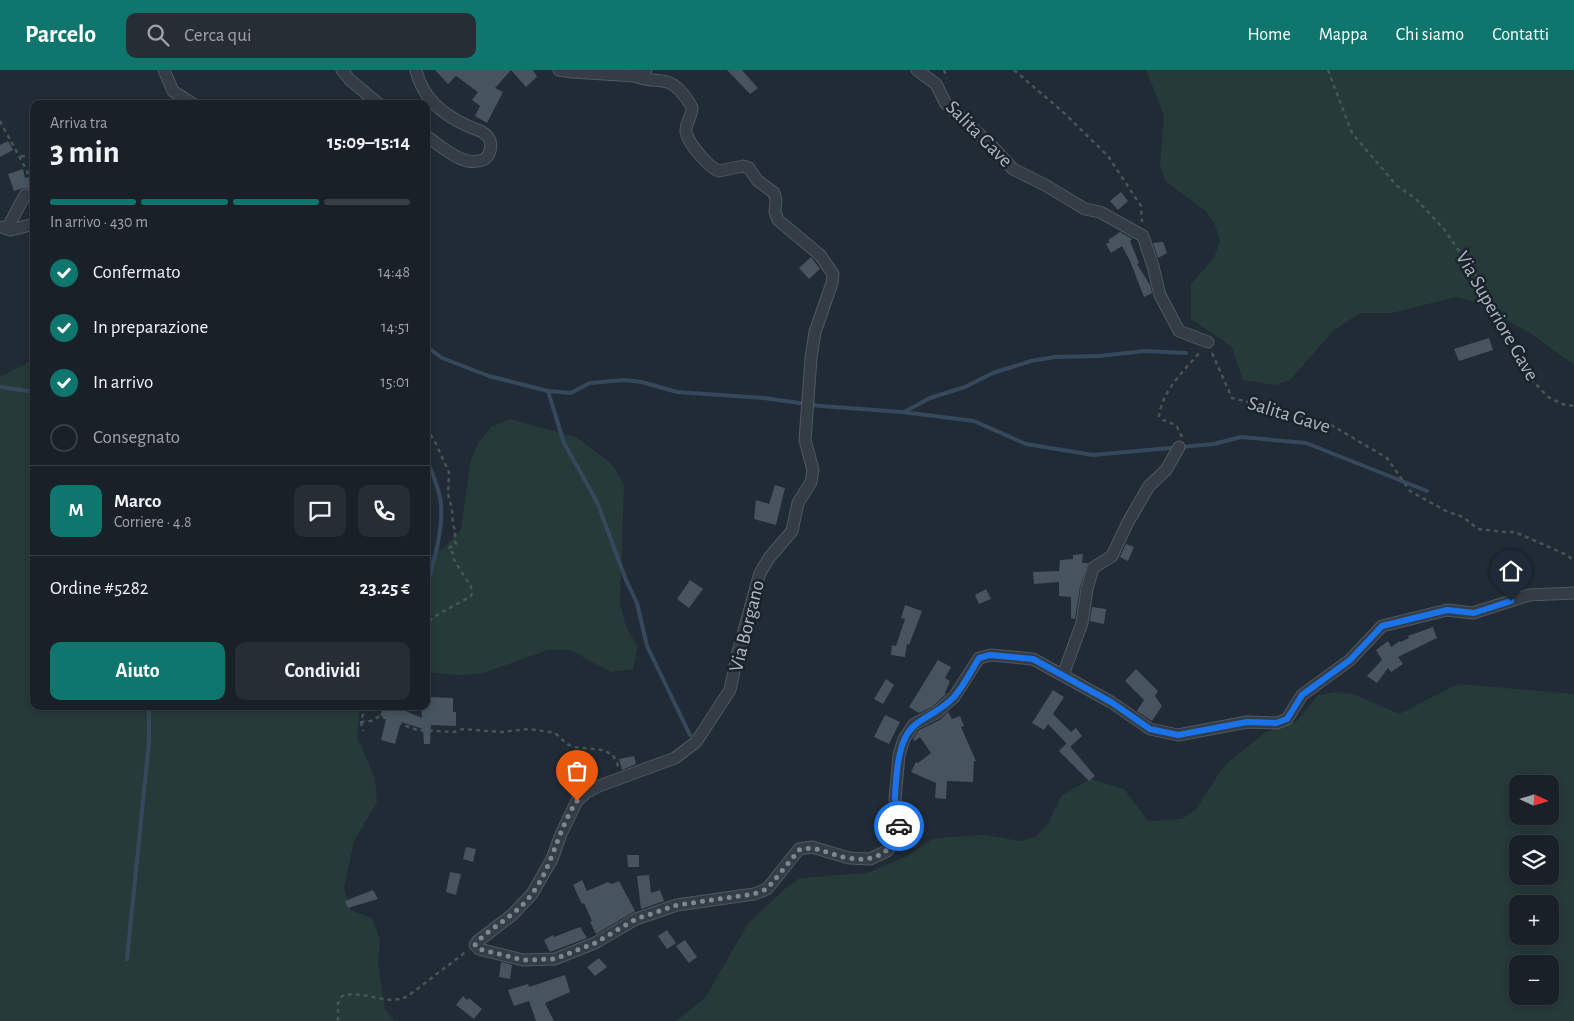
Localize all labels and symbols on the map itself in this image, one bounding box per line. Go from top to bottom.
street label: Salita Gave [942,97,1016,171]
street label: Via Superiore Gave [1452,248,1542,384]
street label: Salita Gave [1245,393,1333,437]
pin [1490,550,1532,601]
street label: Via Borgano [726,578,768,674]
pin [556,750,598,801]
north arrow [1509,775,1559,825]
courier [874,801,924,851]

